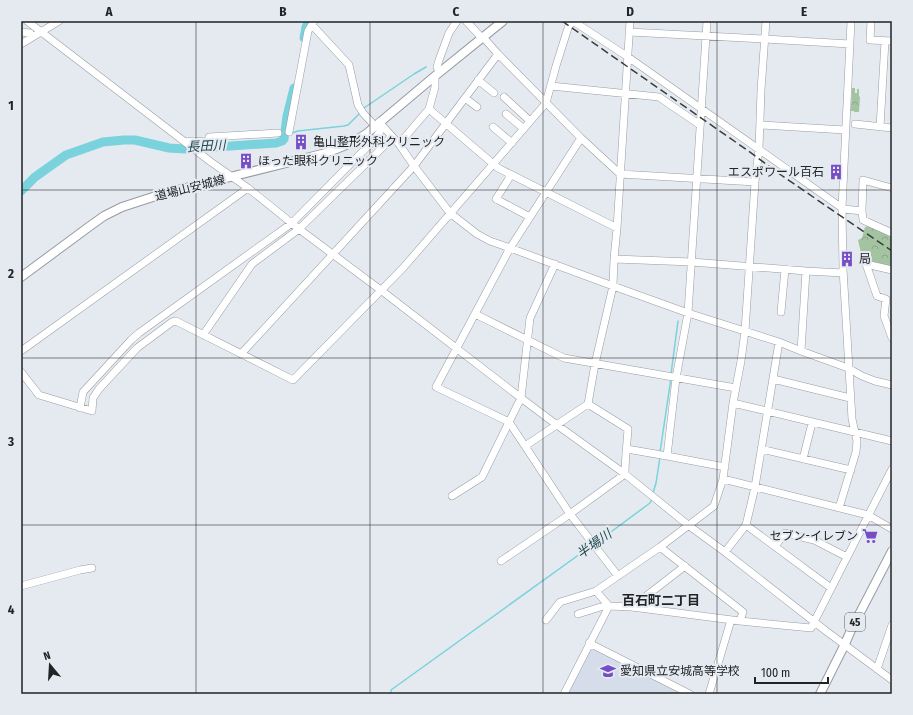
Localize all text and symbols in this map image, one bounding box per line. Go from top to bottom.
text: A [104,4,113,19]
text: B [279,4,287,19]
text: C [453,4,460,19]
text: D [626,4,634,19]
text: E [801,4,807,19]
text: 1 [8,98,14,113]
building icon: 亀山整形外科クリニック [292,133,310,151]
place label: 亀山整形外科クリニック [313,135,445,149]
water label: 長田川 [186,137,228,155]
building icon: ほった眼科クリニック [237,152,255,170]
place label: ほった眼科クリニック [258,154,378,168]
building icon: エスポワール百石 [827,163,845,181]
place label: エスポワール百石 [728,165,824,179]
street label: 道場山安城線 [153,172,227,204]
building icon: 局 [838,250,856,268]
place label: 局 [859,252,871,266]
text: 2 [7,266,14,281]
text: 3 [7,434,14,449]
water label: 半場川 [574,525,616,562]
supermarket icon: セブン-イレブン [861,527,879,545]
place label: セブン-イレブン [770,529,858,543]
district label: 百石町二丁目 [622,593,700,608]
text: 4 [8,602,15,617]
road number: 45 [845,613,865,631]
north arrow [30,645,70,685]
text: N [42,649,52,663]
scale bar [755,659,828,685]
school or university icon: 愛知県立安城高等学校 [599,662,617,680]
place label: 愛知県立安城高等学校 [620,664,740,678]
text: 100 m [761,666,790,680]

